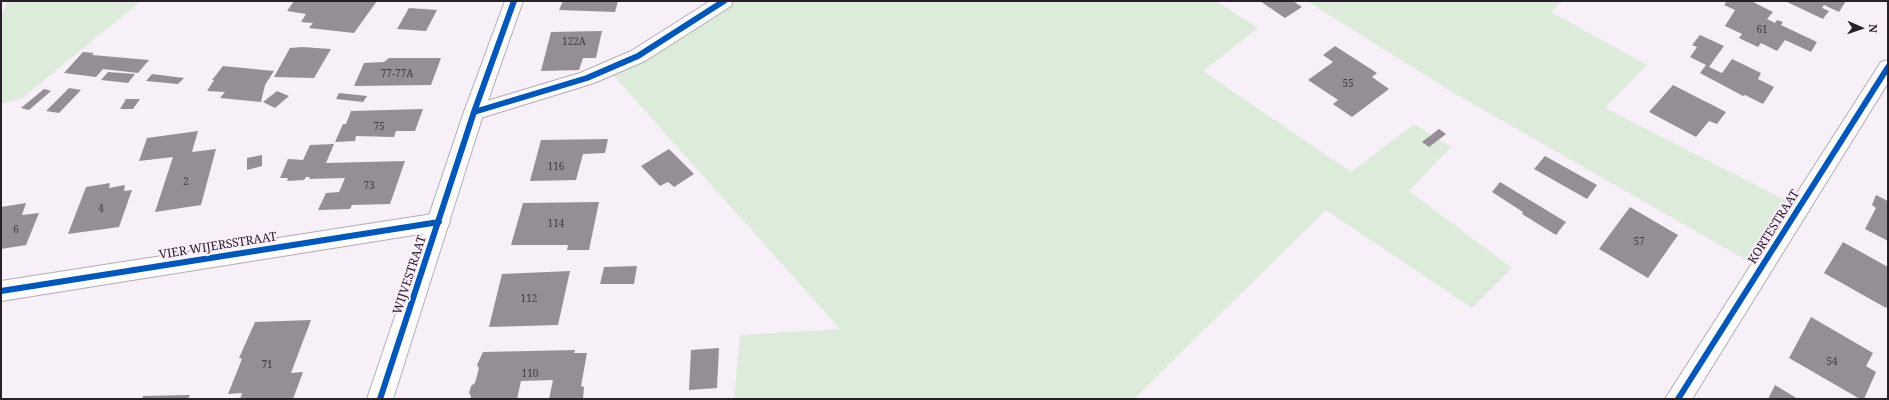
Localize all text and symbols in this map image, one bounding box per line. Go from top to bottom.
north arrow [1841,8,1881,48]
house number: 61 [1756,24,1768,36]
text: N [1866,24,1881,33]
house number: 122A [562,36,586,48]
house number: 77-77A [381,68,413,80]
house number: 55 [1342,78,1354,90]
house number: 75 [373,121,385,133]
house number: 116 [548,161,564,173]
house number: 2 [183,176,189,188]
house number: 73 [363,180,375,192]
street label: KORTESTRAAT [1745,187,1803,267]
house number: 4 [98,203,104,215]
house number: 114 [548,218,564,230]
house number: 6 [13,224,19,236]
street label: VIER WIJERSSTRAAT [158,230,278,262]
street label: WIJVESTRAAT [390,234,430,316]
house number: 57 [1633,236,1645,248]
house number: 112 [521,293,537,305]
house number: 54 [1826,356,1838,368]
house number: 71 [261,359,273,371]
house number: 110 [522,368,538,380]

